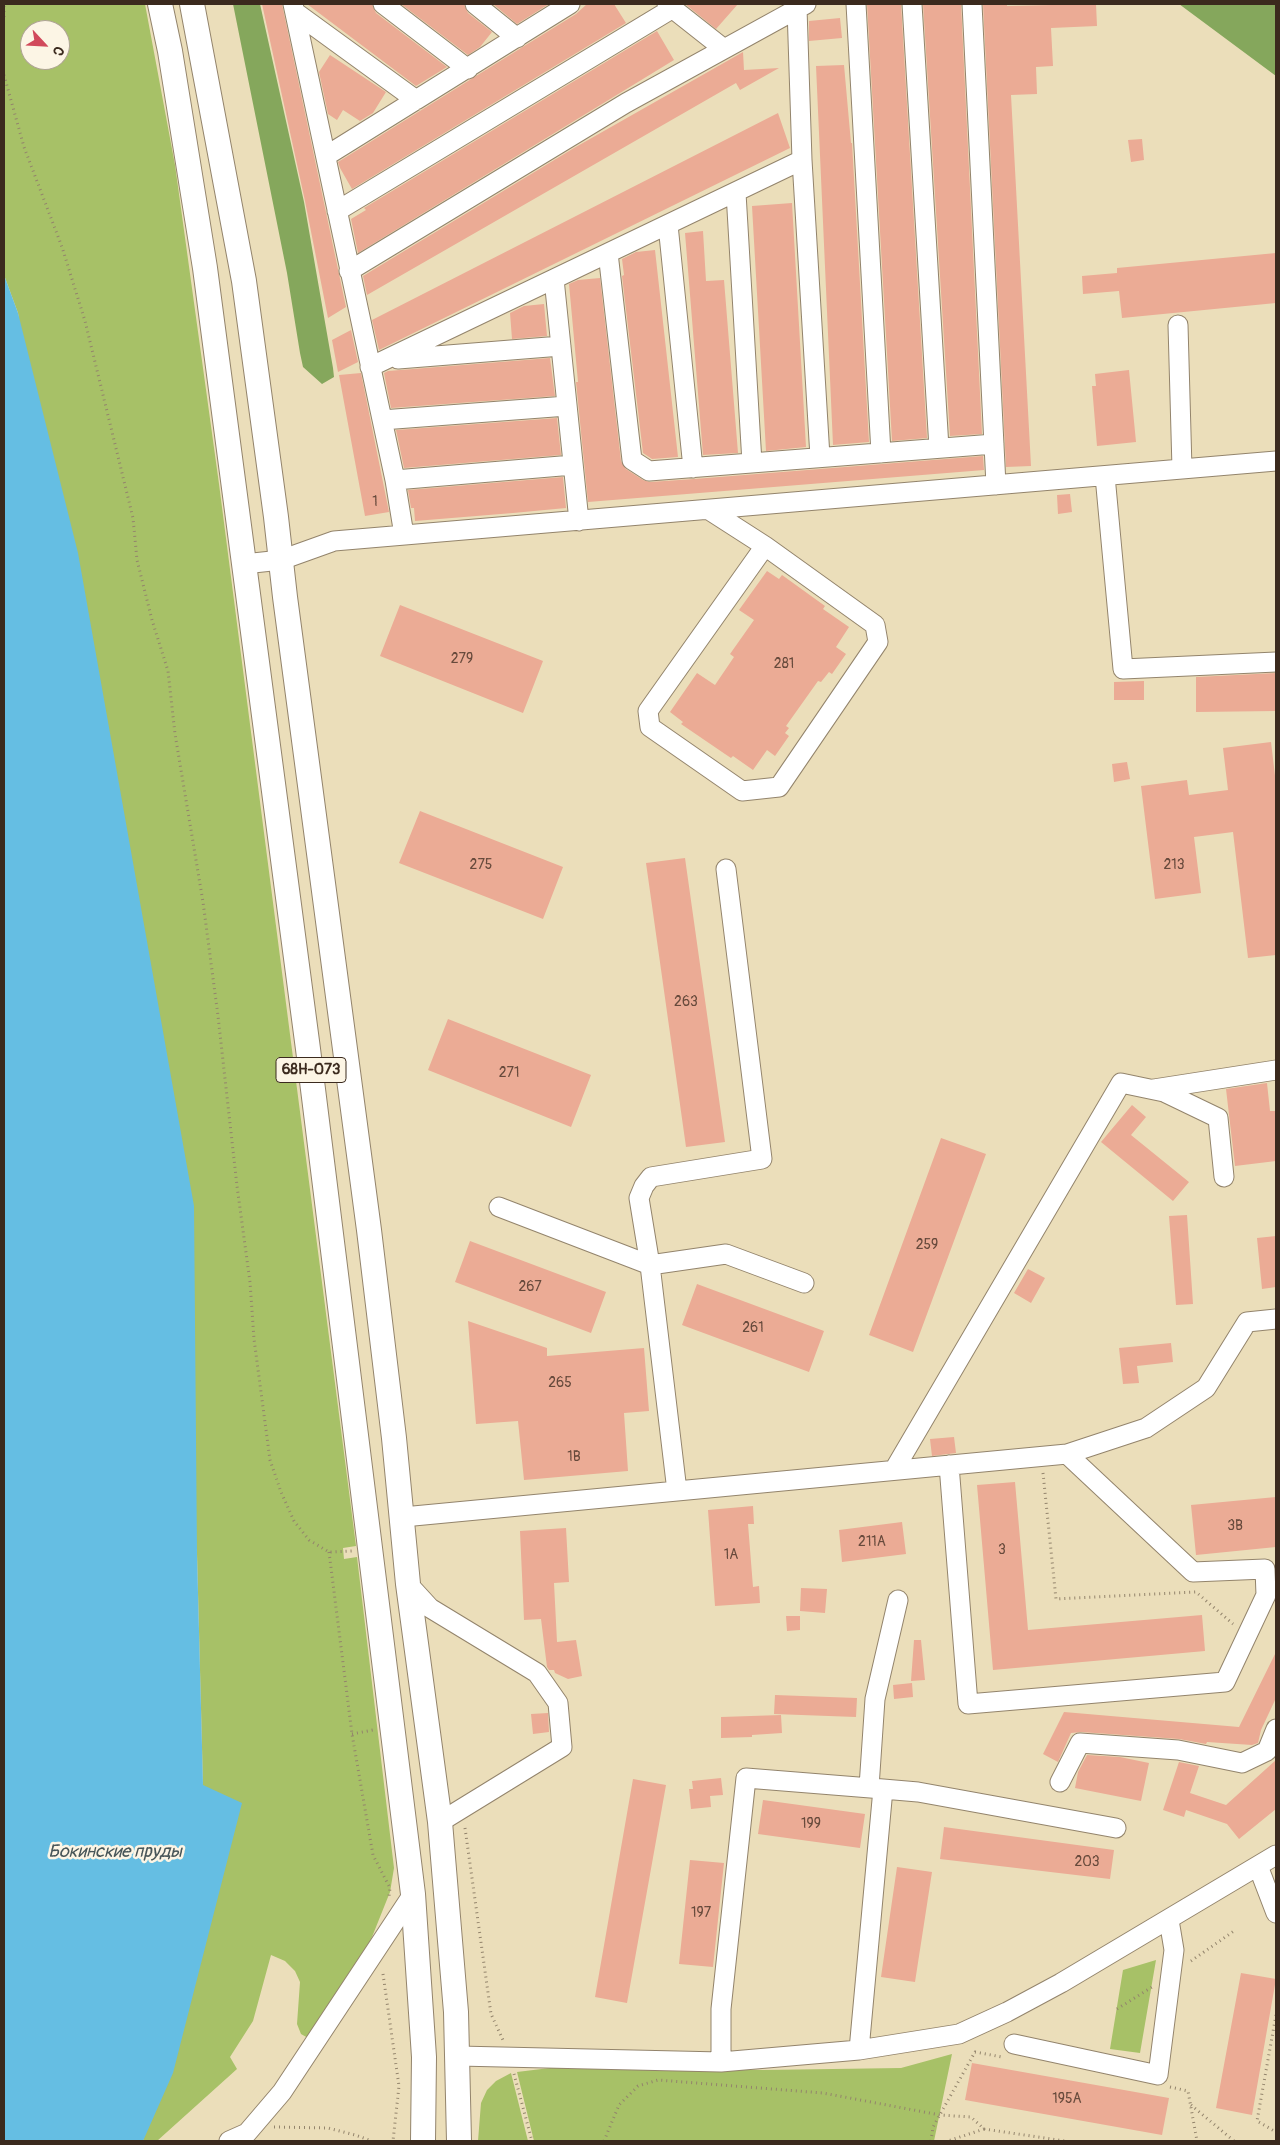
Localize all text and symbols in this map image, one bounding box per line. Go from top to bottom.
north arrow [20,20,70,70]
text: С [49,44,68,59]
house number: 1 [372,494,378,510]
house number: 279 [451,651,473,667]
house number: 281 [774,656,794,672]
house number: 275 [470,857,492,873]
house number: 213 [1163,857,1185,873]
house number: 263 [674,994,698,1010]
road number: 68Н-073 [276,1058,346,1082]
house number: 271 [499,1065,519,1081]
house number: 259 [916,1237,938,1253]
house number: 267 [518,1279,542,1295]
house number: 261 [742,1320,764,1336]
house number: 265 [548,1375,572,1391]
house number: 1В [567,1449,581,1465]
house number: 3В [1227,1518,1243,1534]
house number: 211А [858,1534,886,1550]
house number: 3 [998,1542,1006,1558]
house number: 1А [724,1547,738,1563]
house number: 199 [801,1816,821,1832]
water label: Бокинские пруды [48,1841,182,1863]
house number: 203 [1074,1854,1100,1870]
house number: 197 [691,1905,711,1921]
house number: 195А [1052,2091,1082,2107]

